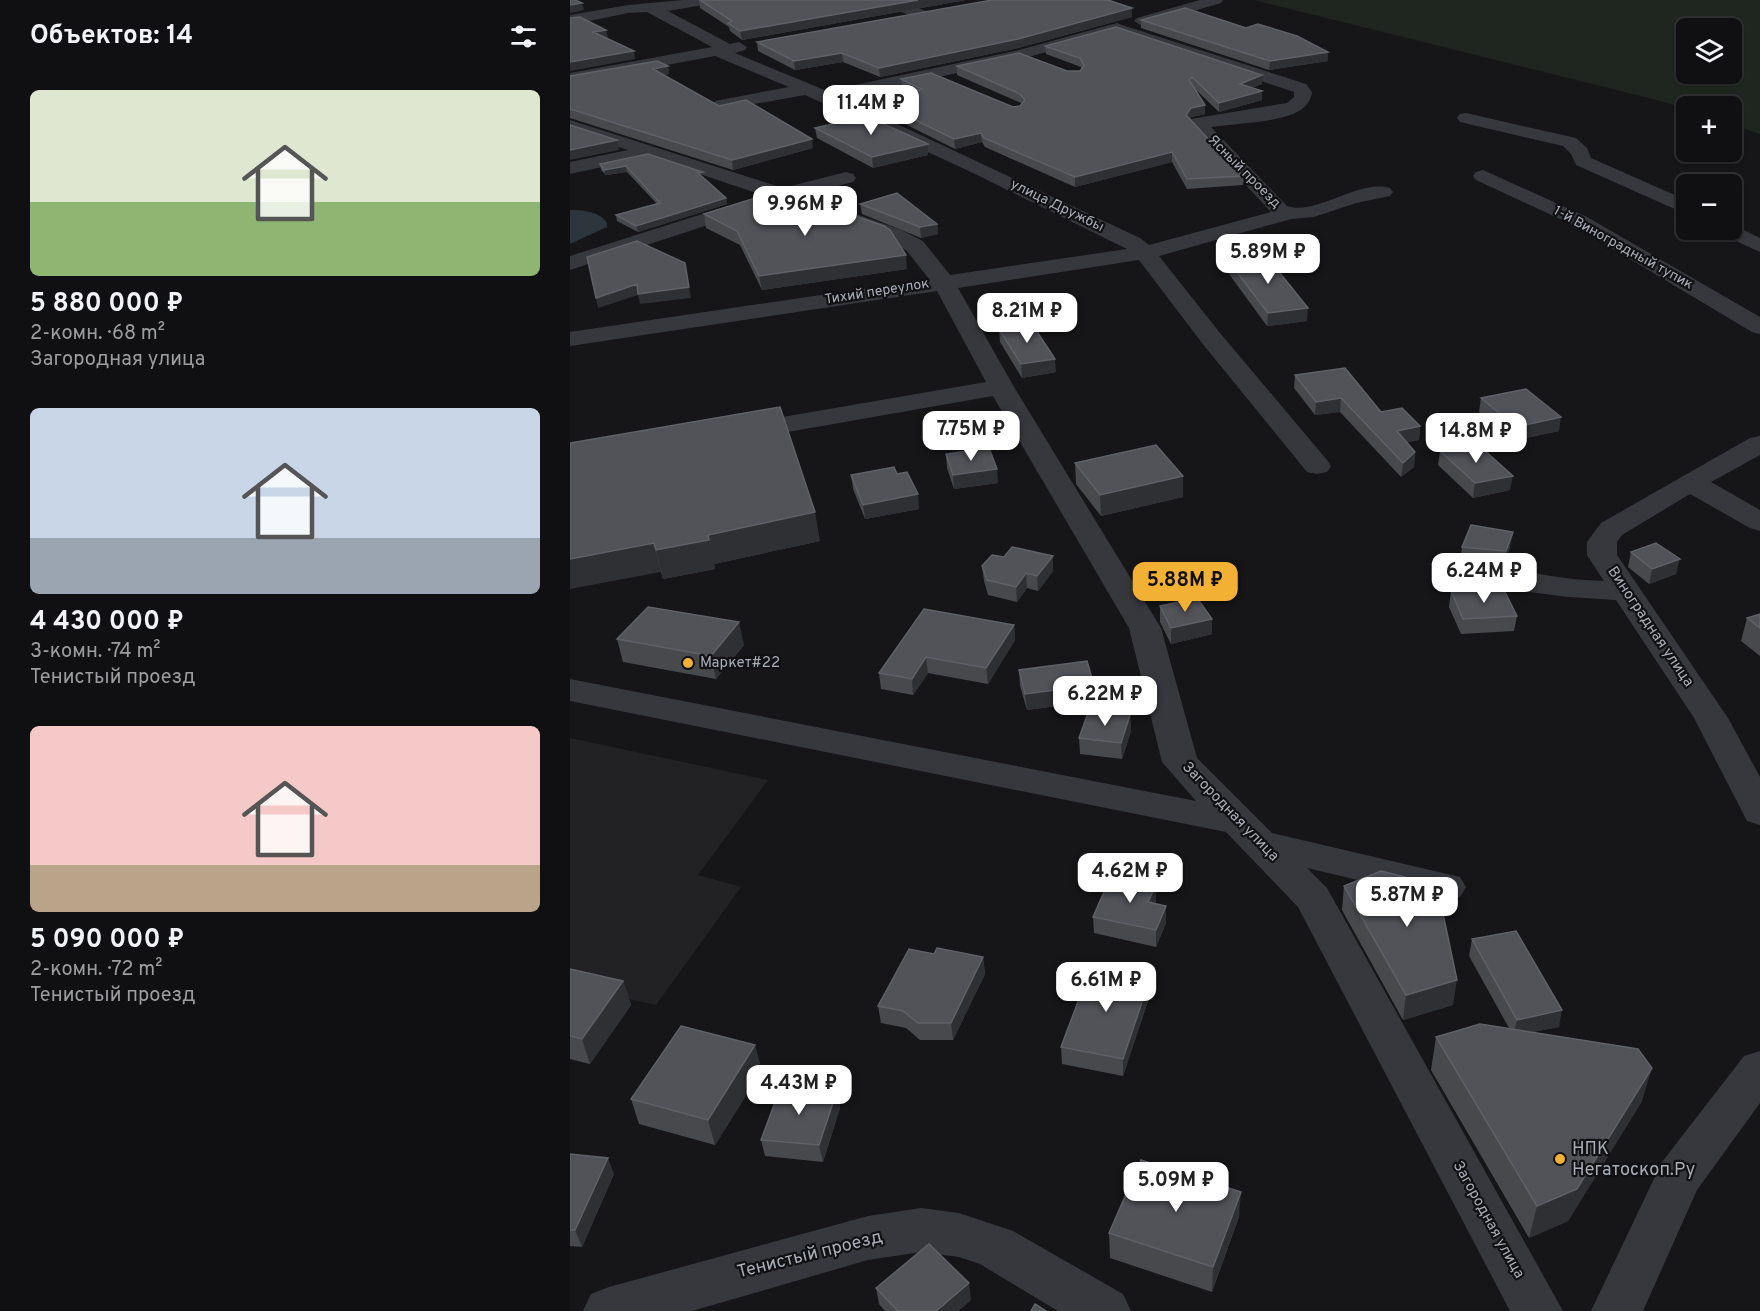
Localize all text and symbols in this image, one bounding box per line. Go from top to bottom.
map controls [1676,18,1742,240]
button: layers [1676,18,1742,84]
text: Объектов: 14 [30,20,193,53]
icon: filters [507,20,540,53]
pin: 11.4M ₽ [816,85,926,136]
text: 11.4M ₽ [837,91,905,117]
button: + [1676,96,1742,162]
icon: home [231,129,339,237]
street label: Ясный проезд [1204,132,1284,212]
button: − [1676,174,1742,240]
street label: улица Дружбы [1008,176,1106,236]
pin: 9.96M ₽ [750,186,860,237]
text: 9.96M ₽ [767,192,843,218]
street label: 1-й Виноградный тупик [1550,203,1696,293]
pin: 5.89M ₽ [1213,234,1323,285]
text: 5.89M ₽ [1230,240,1306,266]
street label: Тихий переулок [824,275,930,309]
text: 5 880 000 ₽ [30,288,183,321]
pin: 8.21M ₽ [972,293,1082,344]
text: 8.21M ₽ [991,299,1063,325]
text: 2-комн. · 68 m² [30,321,165,347]
text: Загородная улица [30,347,205,373]
pin: 7.75M ₽ [916,411,1026,462]
pin: 14.8M ₽ [1421,413,1531,464]
text: 7.75M ₽ [937,417,1005,443]
text: 14.8M ₽ [1440,419,1512,445]
icon: home [231,447,339,555]
pin: 6.24M ₽ [1429,553,1539,604]
text: 6.24M ₽ [1446,559,1522,585]
pin: 5.88M ₽ [1130,562,1240,613]
street label: Виноградная улица [1603,563,1697,691]
text: 5.88M ₽ [1147,568,1223,594]
text: 4 430 000 ₽ [30,606,184,639]
text: 3-комн. · 74 m² [30,639,161,665]
place label: Маркет#22 [700,654,780,673]
marker: Маркет#22 [681,656,695,670]
text: Тенистый проезд [30,665,196,691]
pin: 6.22M ₽ [1050,676,1160,727]
text: 6.22M ₽ [1067,682,1143,708]
street label: Загородная улица [1178,758,1282,866]
icon: home [231,765,339,873]
pin: 4.62M ₽ [1075,853,1185,904]
text: 4.62M ₽ [1092,859,1168,885]
pin: 5.87M ₽ [1352,877,1462,928]
text: 5.87M ₽ [1370,883,1444,909]
text: 5 090 000 ₽ [30,924,184,957]
text: 2-комн. · 72 m² [30,957,162,983]
pin: 6.61M ₽ [1051,962,1161,1013]
text: 6.61M ₽ [1070,968,1142,994]
text: Тенистый проезд [30,983,196,1009]
pin: 4.43M ₽ [744,1065,854,1116]
text: 4.43M ₽ [761,1071,837,1097]
place label: НПК Негатоскоп.Ру [1572,1138,1695,1182]
marker: НПК Негатоскоп.Ру [1553,1152,1567,1166]
street label: Загородная улица [1448,1158,1528,1282]
pin: 5.09M ₽ [1121,1162,1231,1213]
text: 5.09M ₽ [1138,1168,1214,1194]
street label: Тенистый проезд [735,1226,885,1284]

